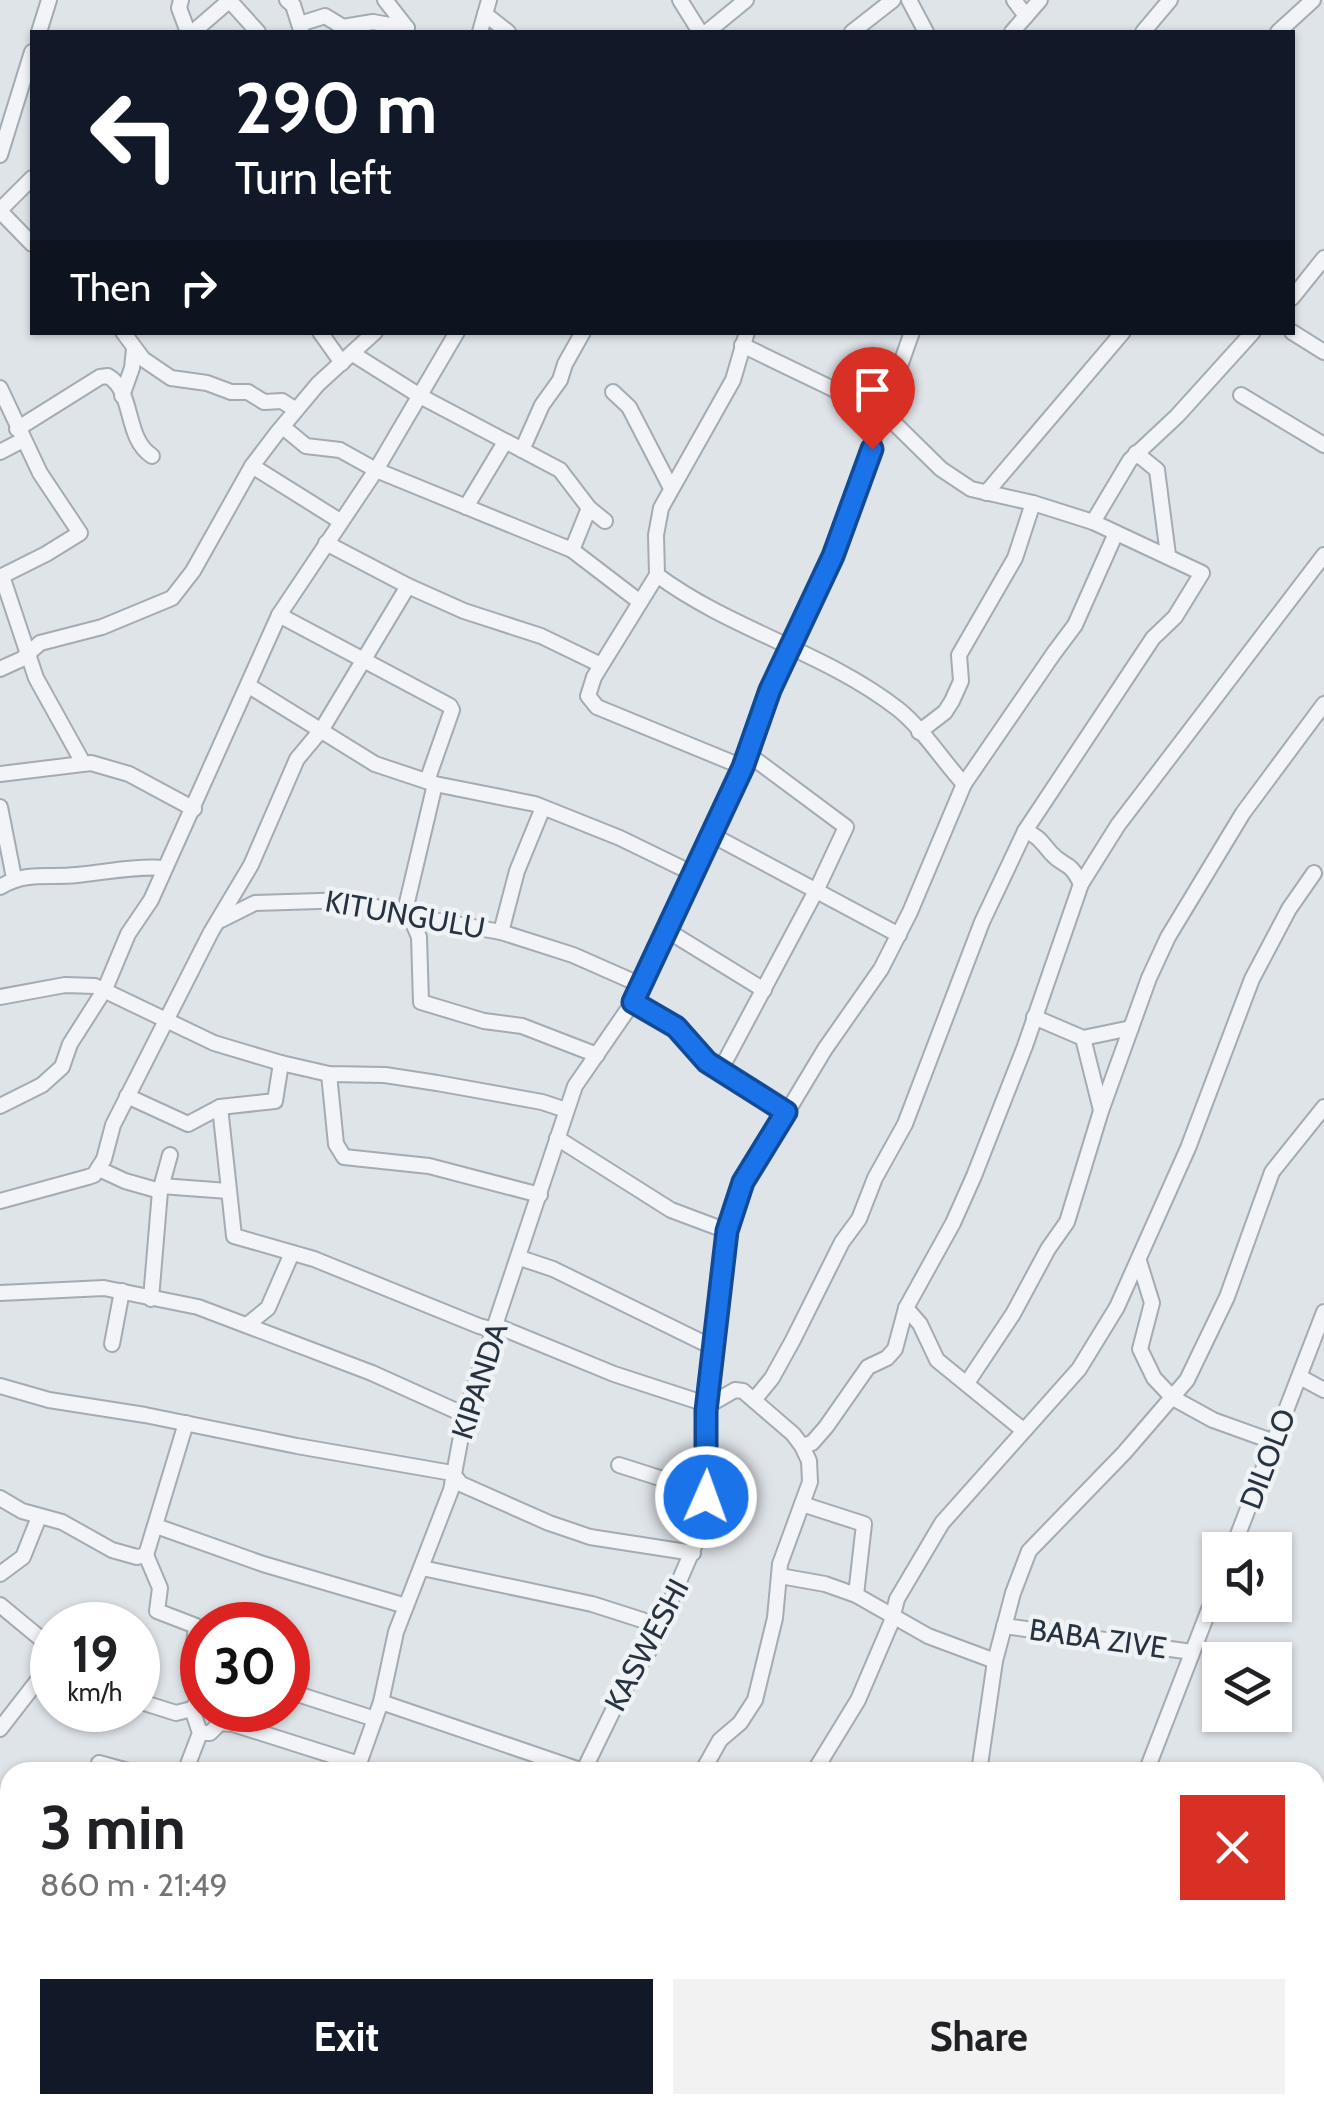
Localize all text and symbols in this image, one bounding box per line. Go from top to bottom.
text: 290 m [235,65,437,151]
icon: left [70,70,200,200]
text: Turn left [235,151,392,205]
icon: right [171,260,226,315]
text: Then [70,264,151,311]
pin [830,347,915,450]
icon: arrive [845,362,900,417]
street label: KITUNGULU [322,882,488,947]
street label: KIPANDA [443,1318,516,1444]
street label: DILOLO [1232,1404,1303,1514]
position arrow [654,1445,758,1549]
map controls [1202,1532,1292,1732]
button: sound [1202,1532,1292,1622]
street label: KASWESHI [596,1572,697,1717]
speed limit sign: 30 [180,1602,310,1732]
street label: BABA ZIVE [1027,1611,1169,1666]
text: 19 [72,1624,118,1685]
button: layers [1202,1642,1292,1732]
text: km/h [68,1677,122,1707]
text: 3 min [40,1791,186,1864]
button: close [1180,1795,1285,1900]
text: 860 m · 21:49 [40,1865,228,1904]
button: Exit [40,1979,653,2094]
button: Share [673,1979,1285,2094]

